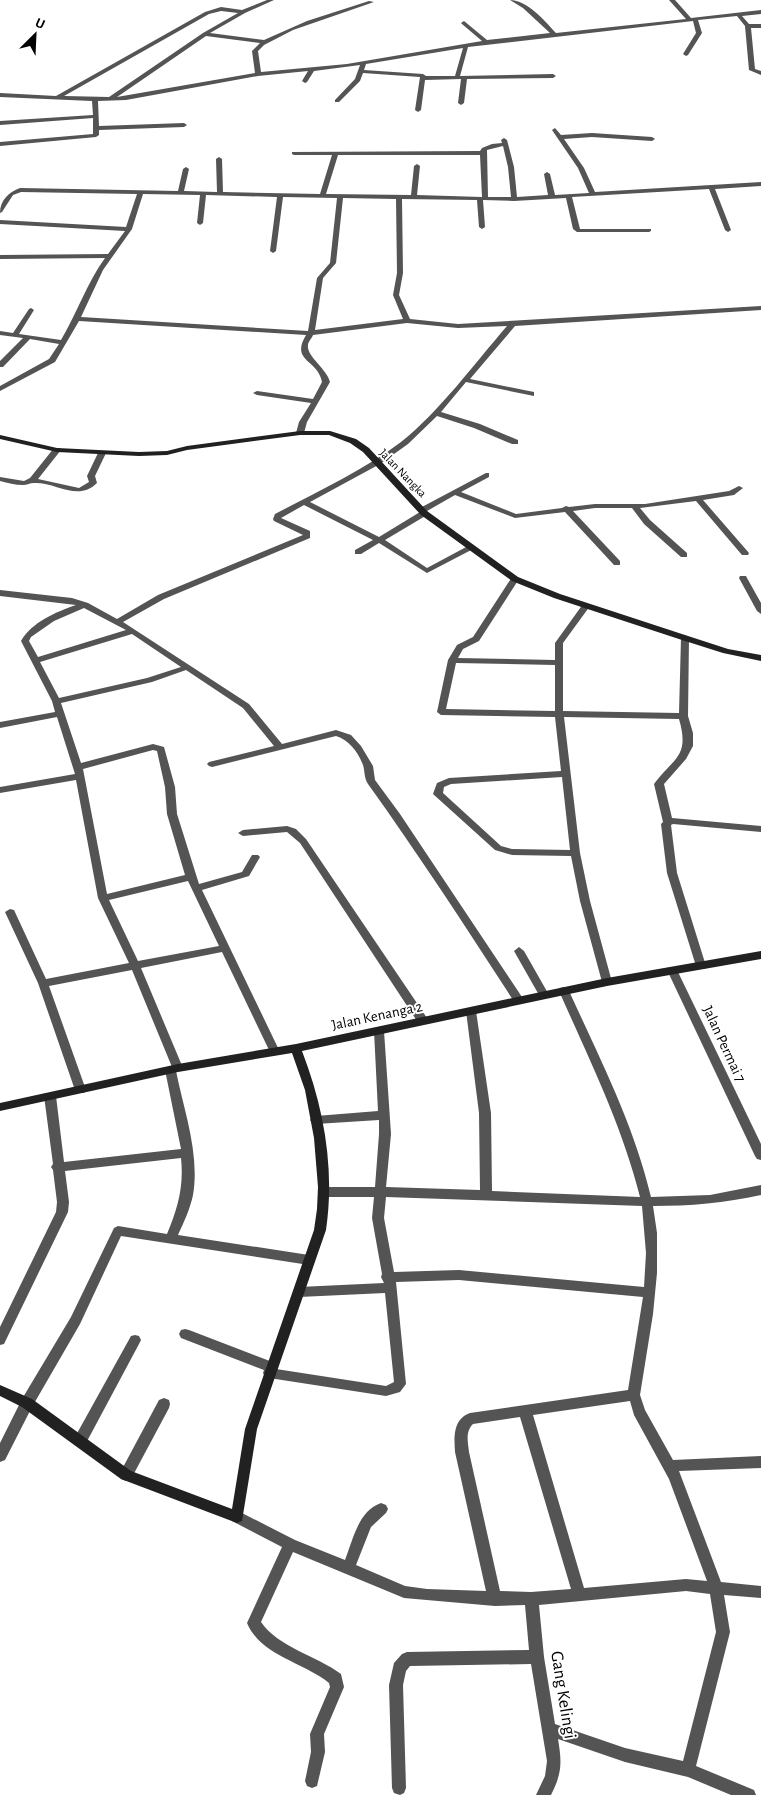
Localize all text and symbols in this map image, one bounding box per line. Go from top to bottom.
north arrow [10,10,60,60]
text: U [33,16,47,32]
street label: Jalan Nangka [377,447,429,500]
street label: Jalan Kenanga 2 [330,999,424,1033]
street label: Jalan Permai 7 [700,1004,748,1084]
street label: Gang Kelingi [547,1650,579,1740]

